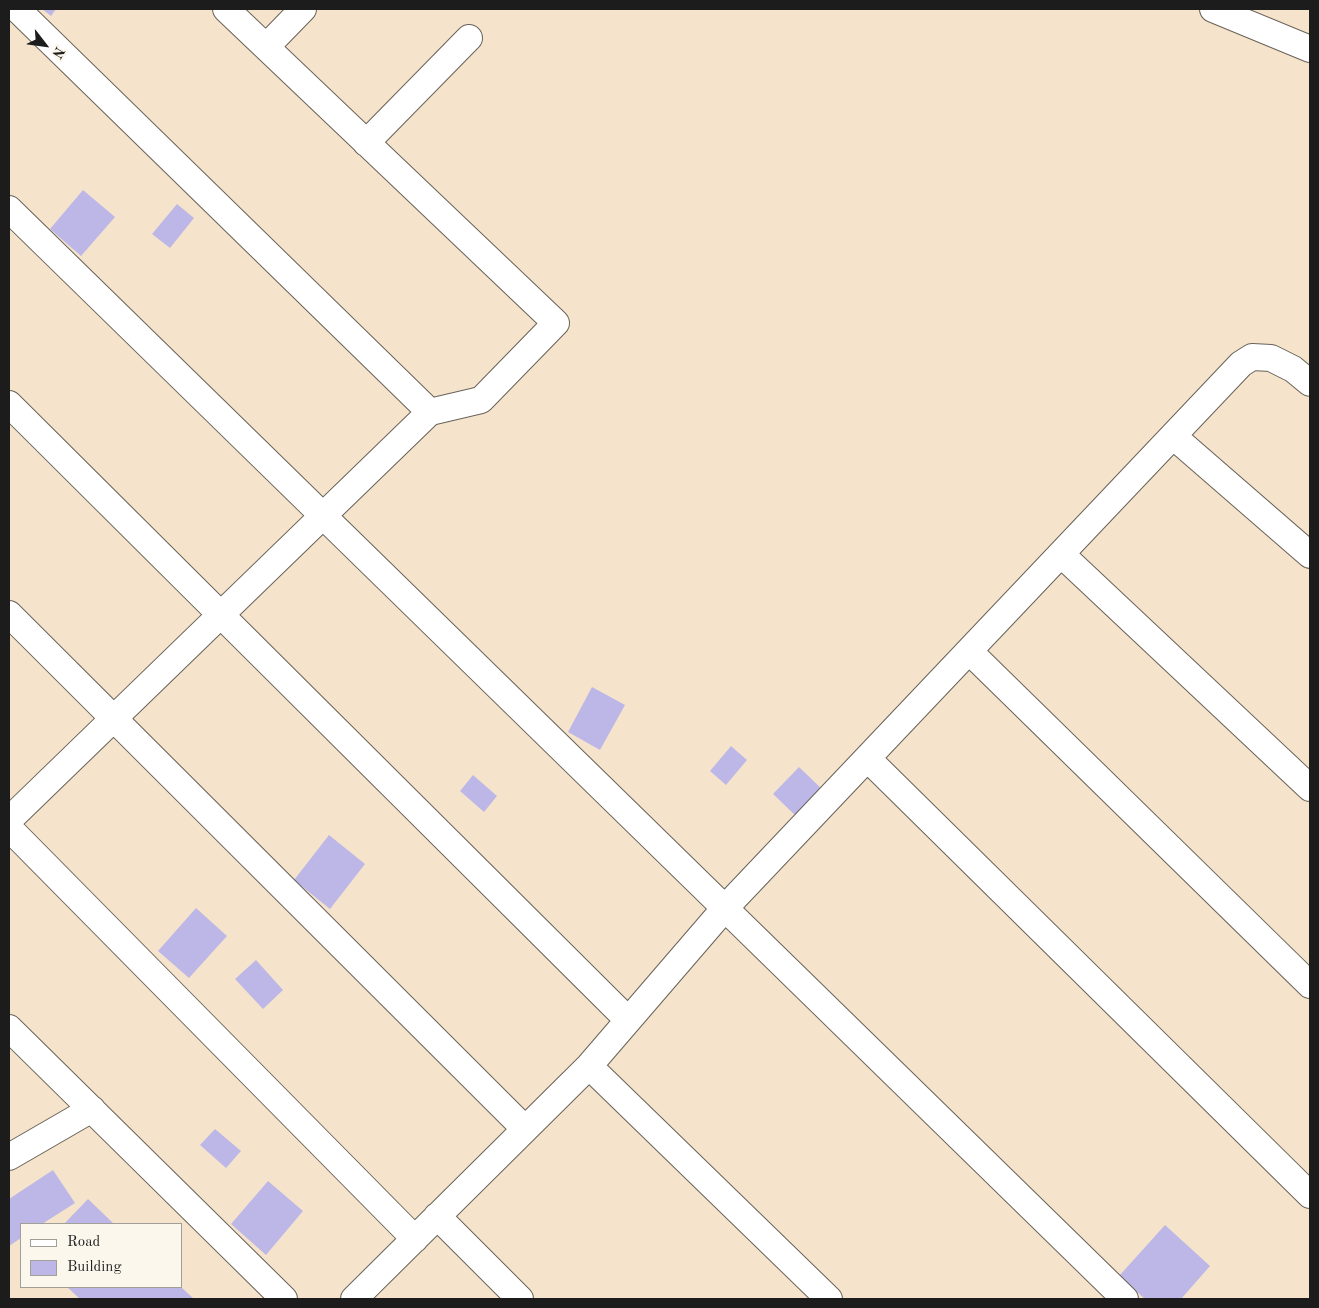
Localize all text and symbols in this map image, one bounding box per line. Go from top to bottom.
north arrow [20,20,70,70]
text: N [49,44,67,61]
legend [20,1223,182,1288]
text: Road [67,1235,100,1250]
text: Building [67,1260,122,1275]

